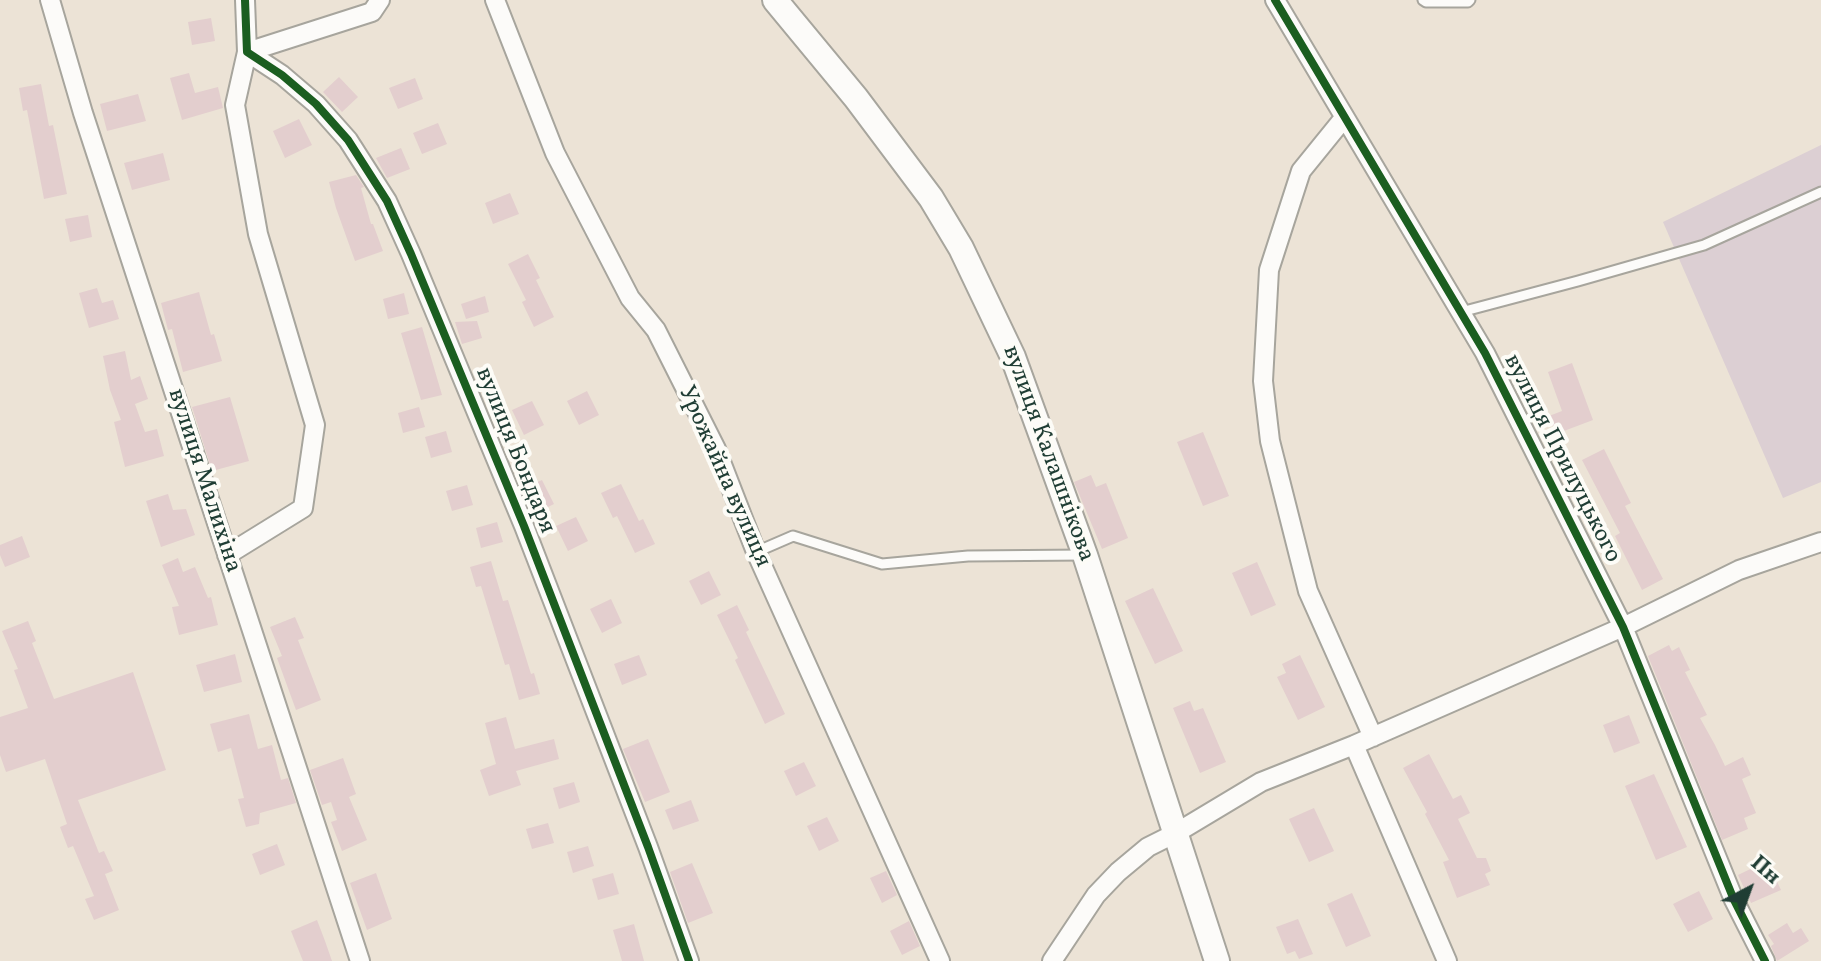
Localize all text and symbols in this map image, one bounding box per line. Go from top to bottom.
street label: вулиця Калашнікова [995,342,1099,566]
street label: вулиця Прилуцького [1496,350,1626,568]
street label: вулиця Бондаря [468,364,560,538]
street label: Урожайна вулиця [670,382,776,572]
street label: вулиця Малихіна [160,385,246,577]
north arrow [1709,849,1789,929]
text: Пн [1743,849,1787,892]

